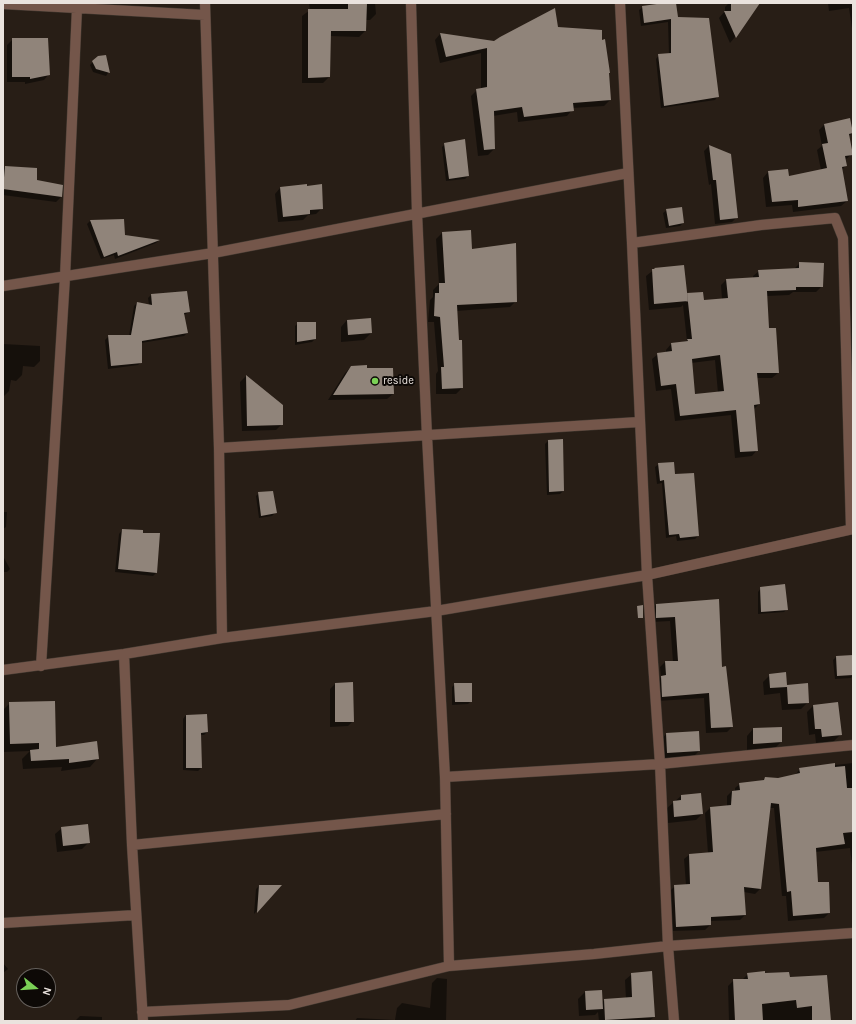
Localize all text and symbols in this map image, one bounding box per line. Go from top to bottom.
place label: reside [383,374,414,388]
marker: reside [370,376,380,386]
north arrow [16,968,56,1008]
text: N [40,986,54,997]

